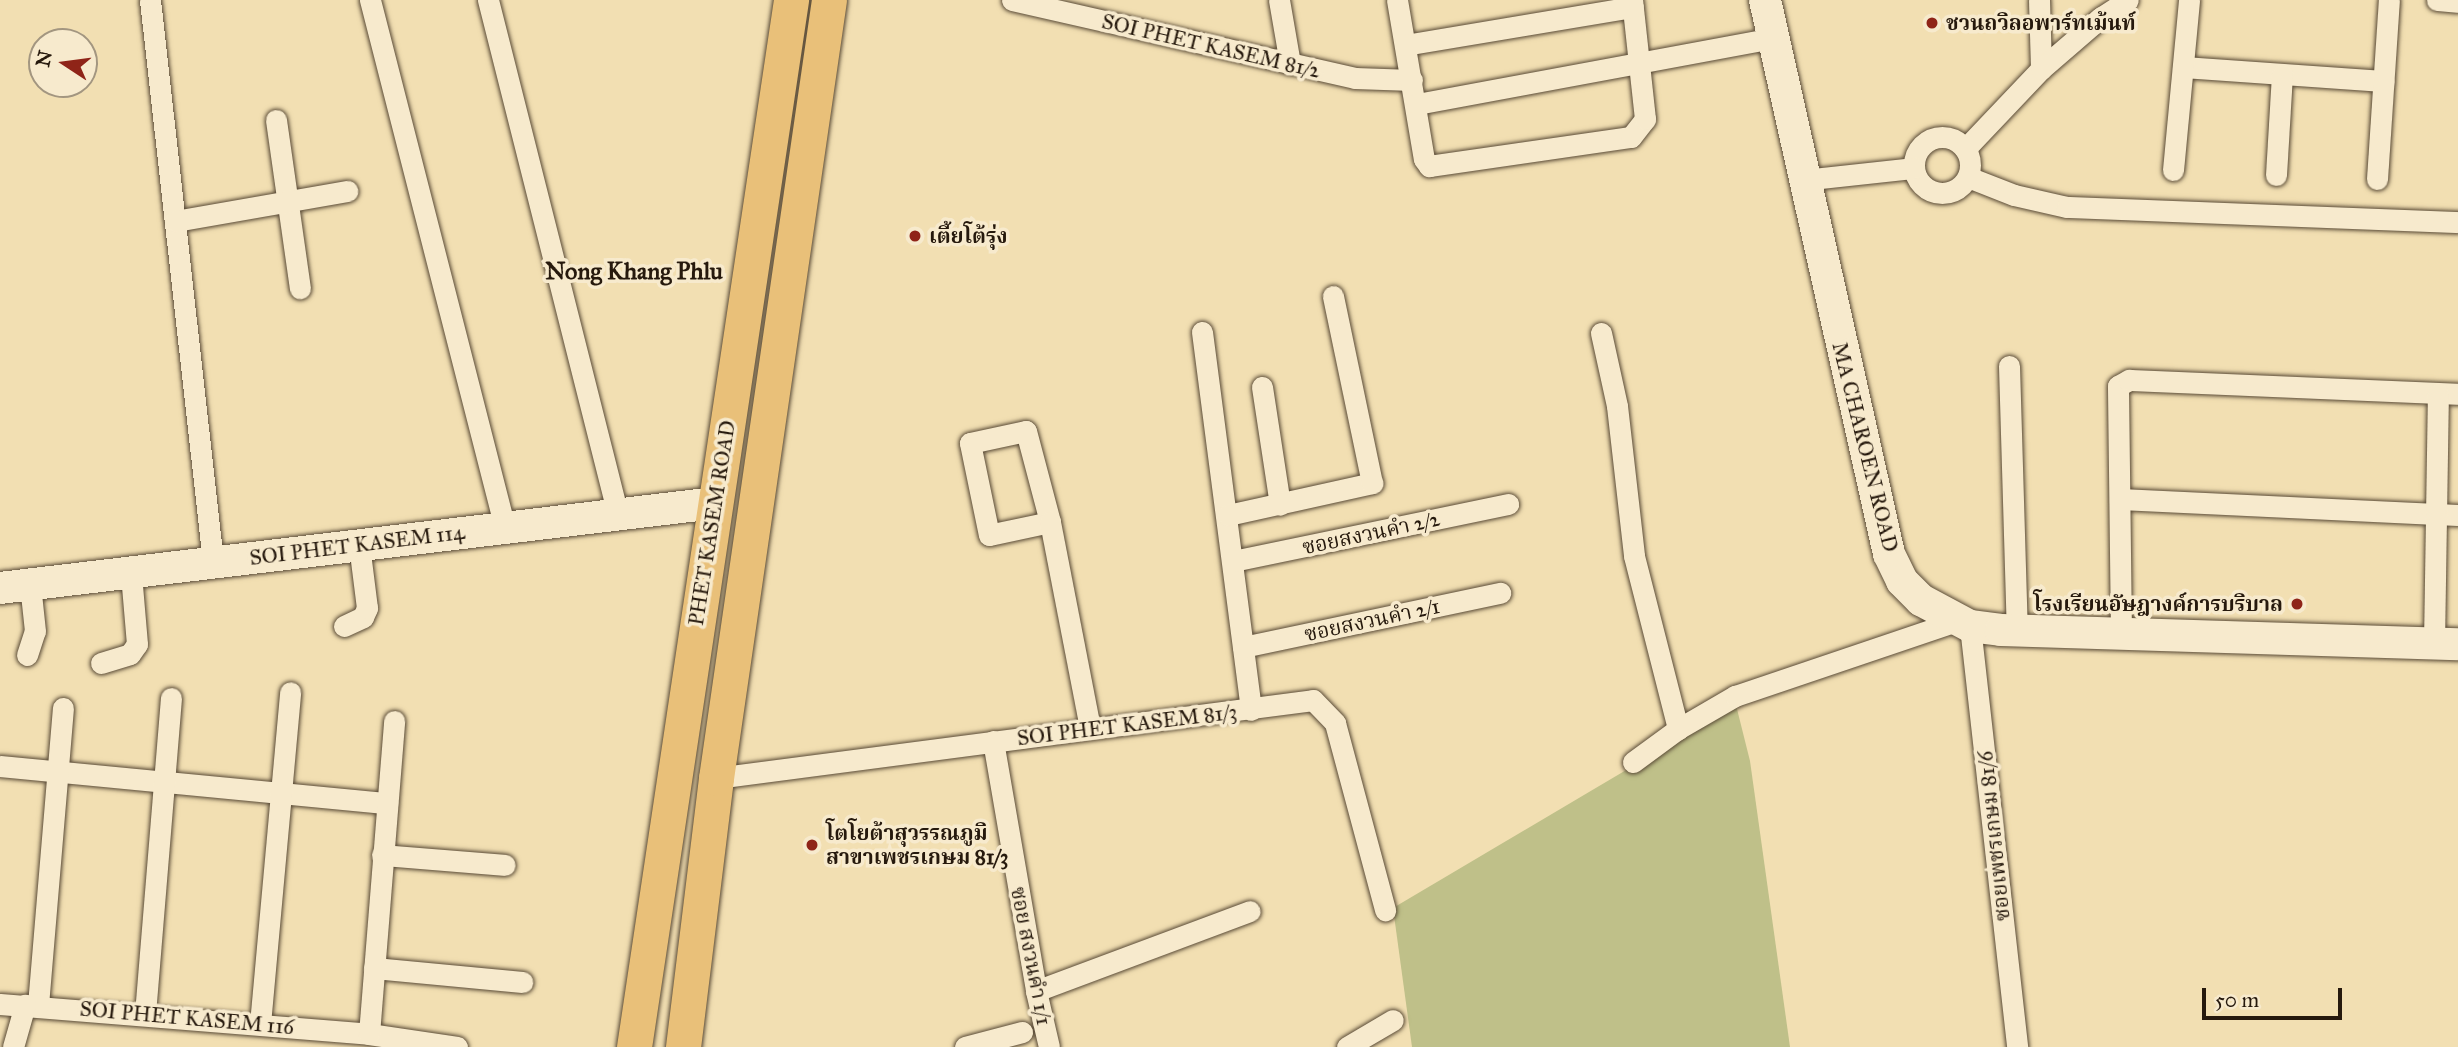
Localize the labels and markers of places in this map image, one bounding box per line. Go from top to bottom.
place label: ชวนถวิลอพาร์ทเม้นท์ [1946,10,2136,36]
marker: ชวนถวิลอพาร์ทเม้นท์ [1924,15,1940,31]
place label: เตี้ยโต้รุ่ง [929,223,1007,249]
marker: เตี้ยโต้รุ่ง [907,228,923,244]
place label: โรงเรียนอัษฎางค์การบริบาล [2033,591,2283,617]
marker: โรงเรียนอัษฎางค์การบริบาล [2289,596,2305,612]
place label: โตโยต้าสุวรรณภูมิ สาขาเพชรเกษม 81/3 [826,820,1008,870]
marker: โตโยต้าสุวรรณภูมิ สาขาเพชรเกษม 81/3 [804,837,820,853]

